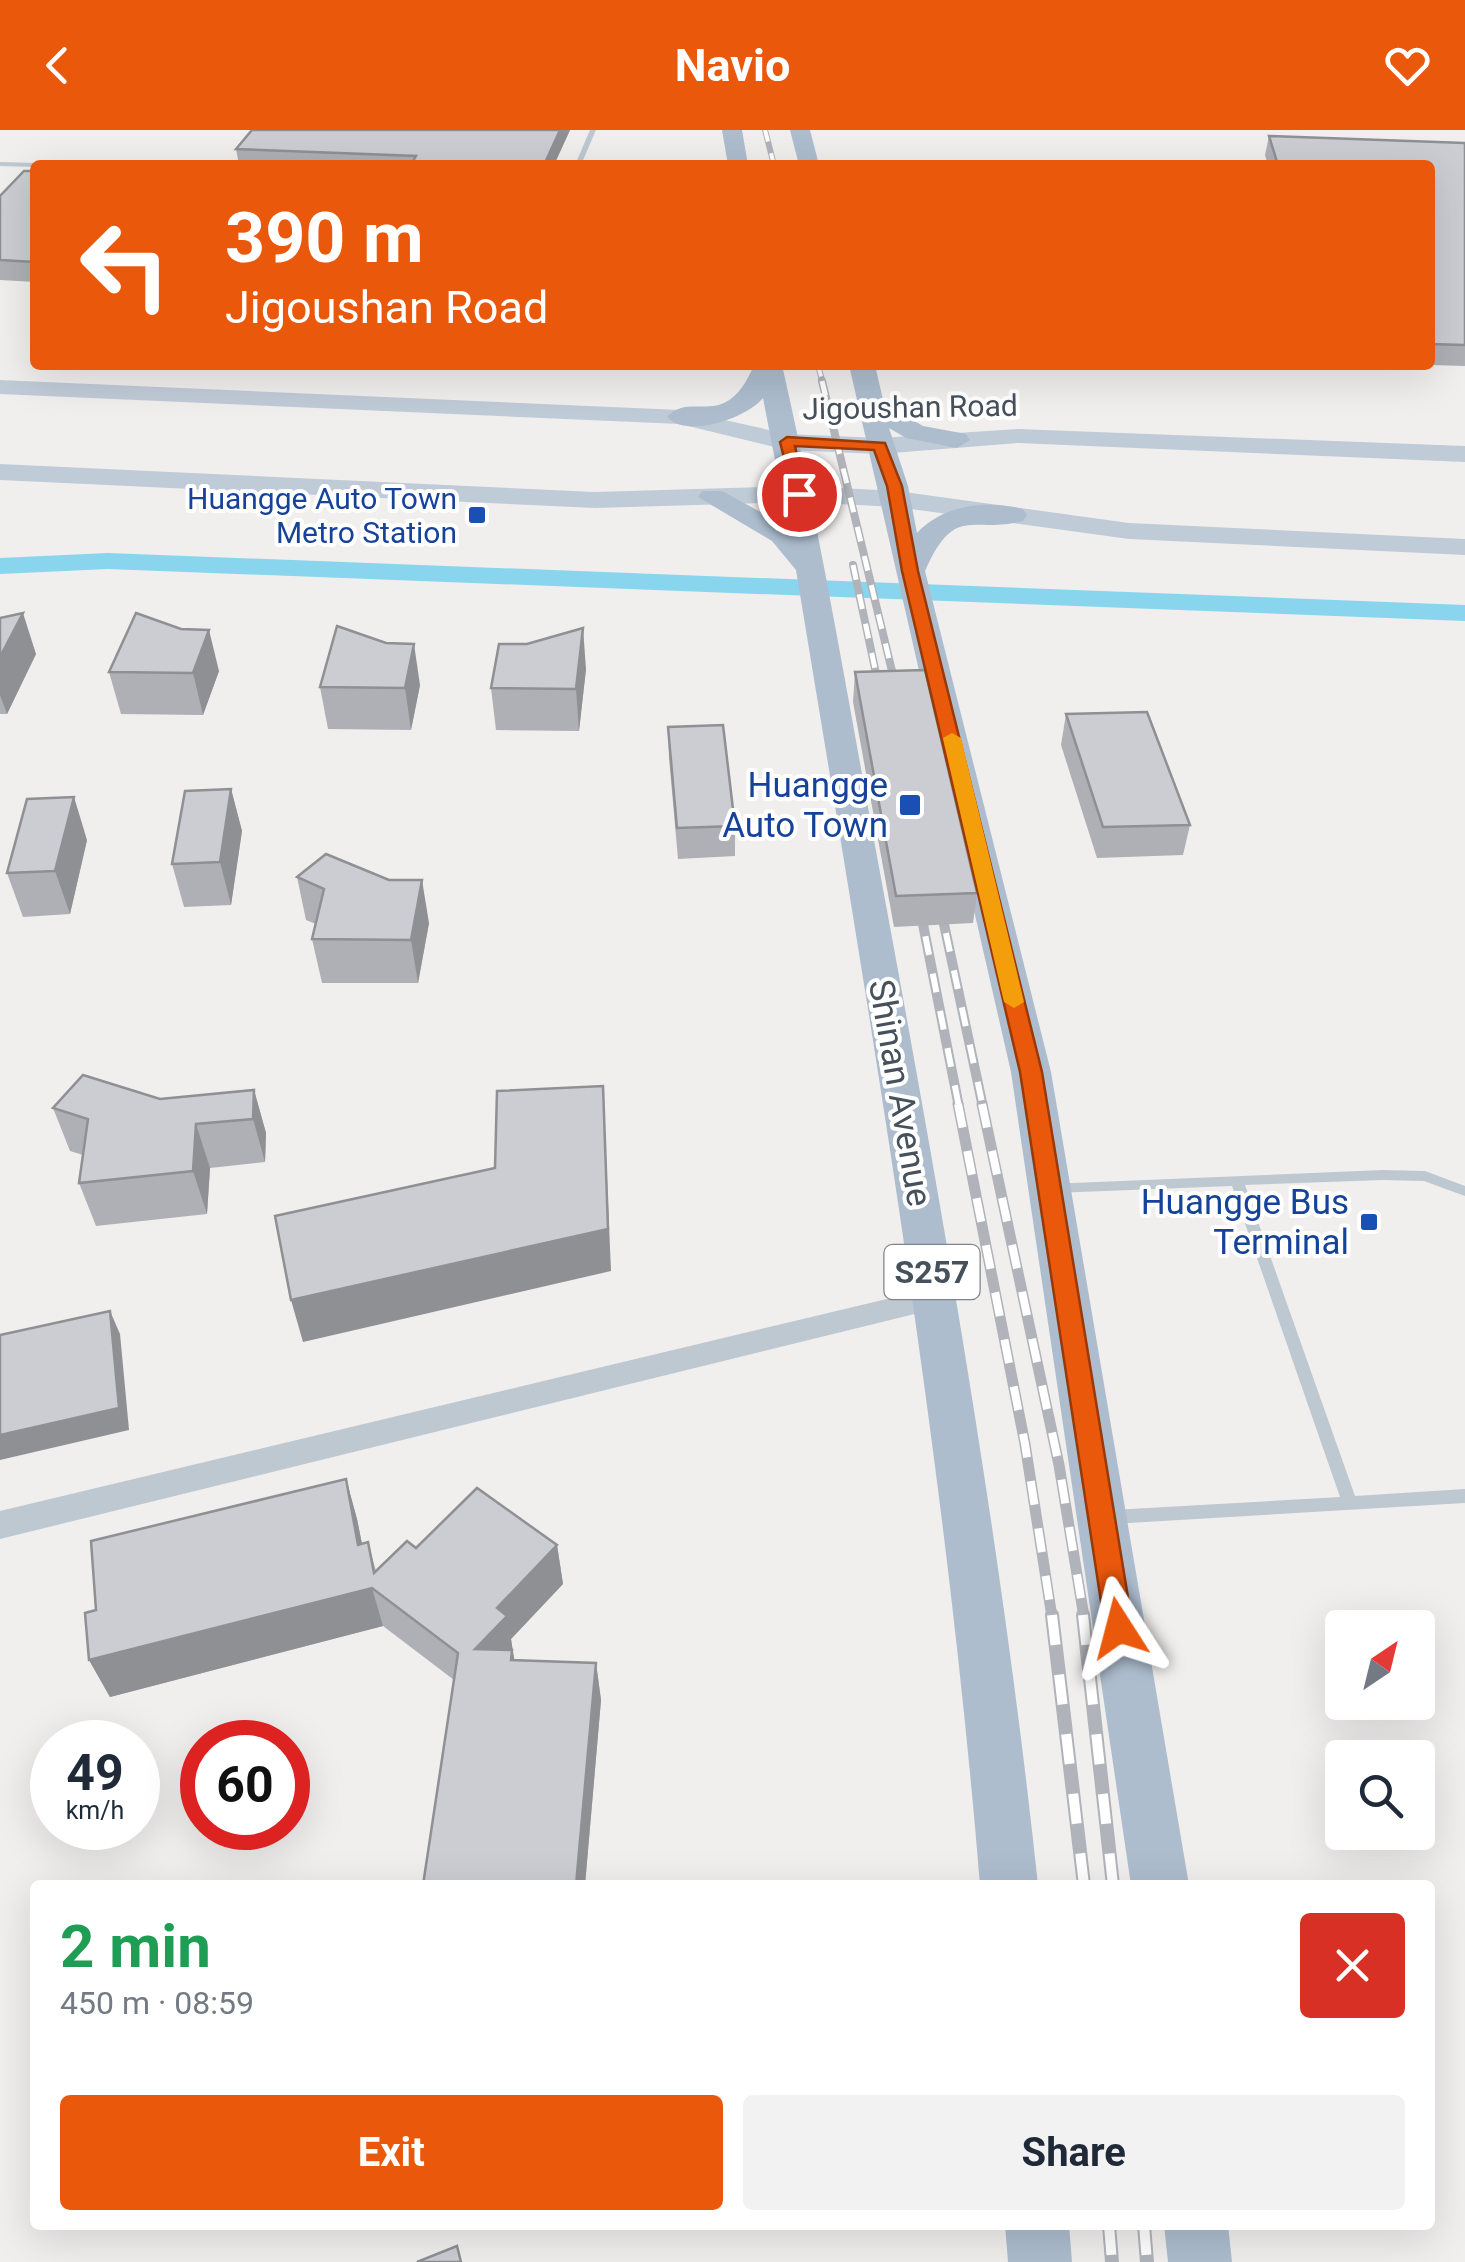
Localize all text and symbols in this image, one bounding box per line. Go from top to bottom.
icon: back [30,38,85,93]
icon: heart [1380,38,1435,93]
text: Navio [675,39,790,92]
text: 390 m [225,197,424,279]
icon: left [60,200,190,330]
text: Jigoushan Road [225,281,548,334]
street label: Jigoushan Road [802,388,1018,426]
pin [757,452,842,537]
icon: arrive [772,467,827,522]
place label: Huangge Auto Town Metro Station [187,481,457,550]
marker: Huangge Auto Town Metro Station [466,504,488,526]
place label: Huangge Auto Town [722,765,888,846]
marker: Huangge Auto Town [897,792,923,818]
street label: Shinan Avenue [860,976,940,1210]
place label: Huangge Bus Terminal [1141,1182,1349,1263]
marker: Huangge Bus Terminal [1358,1211,1380,1233]
road number: S257 [884,1245,980,1299]
position arrow [1067,1576,1171,1680]
north arrow [1325,1610,1435,1720]
map controls [1325,1610,1435,1850]
speed limit sign: 60 [180,1720,310,1850]
button: search [1325,1740,1435,1850]
text: 49 [66,1744,124,1802]
text: km/h [66,1796,124,1825]
text: 2 min [60,1911,211,1982]
button: close [1300,1913,1405,2018]
text: 450 m · 08:59 [60,1984,254,2022]
button: Exit [60,2095,723,2210]
button: Share [743,2095,1405,2210]

